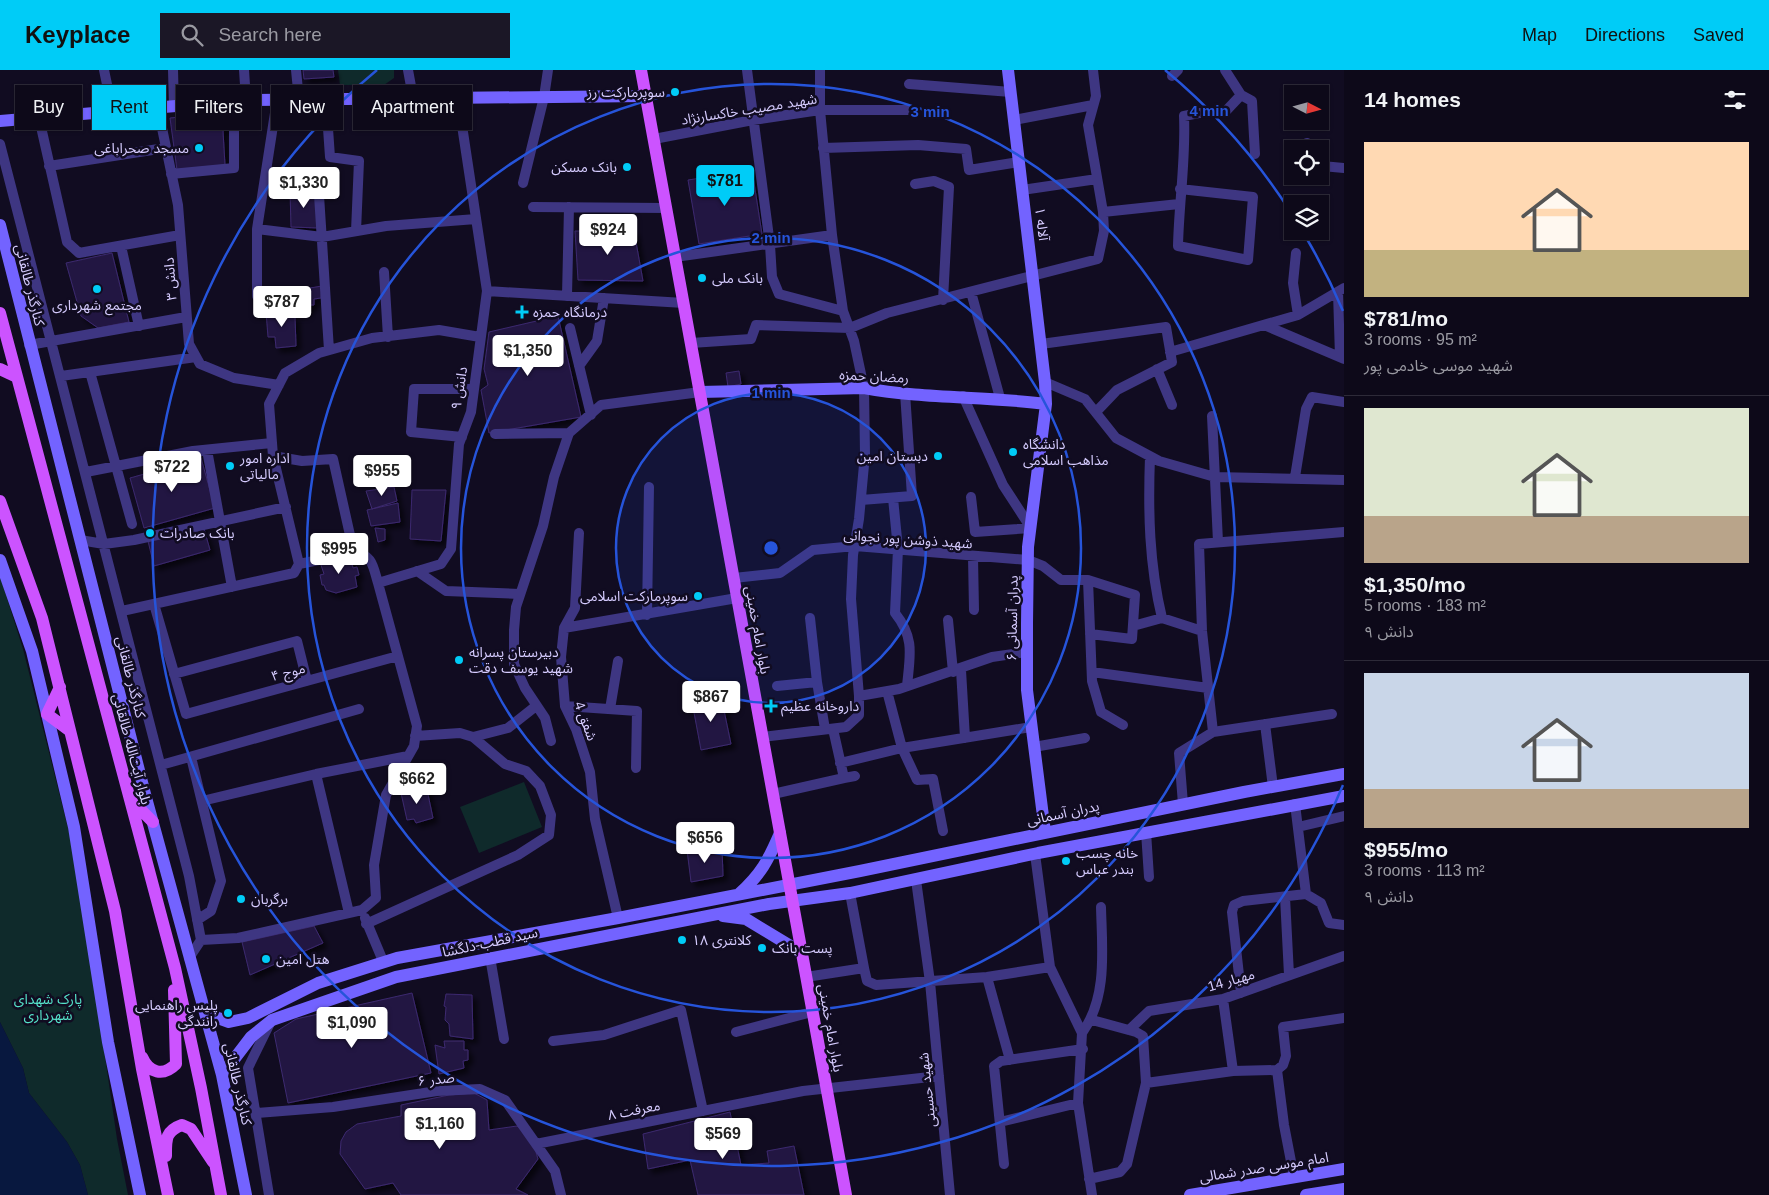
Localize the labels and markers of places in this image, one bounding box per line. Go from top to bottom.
place label: سوپرمارکت رز [586,84,665,102]
marker: سوپرمارکت رز [669,86,681,98]
place label: مسجد صحراباغی [94,140,189,157]
marker: مسجد صحراباغی [193,142,205,154]
place label: بانک مسکن [551,159,617,176]
marker: بانک مسکن [621,161,633,173]
pin: $781 [695,164,755,207]
pin: $1,330 [263,166,345,209]
pin: $924 [578,214,638,256]
place label: بانک ملى [712,270,763,287]
marker: بانک ملى [696,272,708,284]
marker: مجتمع شهرداری [91,283,103,295]
pin: $787 [252,286,312,328]
place label: مجتمع شهرداری [52,297,142,316]
place label: درمانگاه حمزه [533,304,608,321]
marker: درمانگاه حمزه [515,305,529,319]
pin: $1,350 [487,334,569,377]
place label: دانشگاه مذاهب اسلامی [1023,436,1109,469]
marker: دانشگاه مذاهب اسلامی [1007,446,1019,458]
place label: دبستان امین [857,448,928,465]
pin: $722 [142,450,202,493]
place label: اداره امور مالیاتی [239,450,290,483]
marker: دبستان امین [932,450,944,462]
pin: $955 [352,454,412,497]
marker: اداره امور مالیاتی [224,460,236,472]
place label: بانک صادرات [160,525,235,542]
marker: بانک صادرات [144,527,156,539]
pin: $995 [309,532,369,575]
centre of rings [762,539,780,557]
place label: سوپرمارکت اسلامی [580,588,688,606]
marker: سوپرمارکت اسلامی [692,590,704,602]
place label: دبیرستان پسرانه شهید یوسف دقت [469,644,573,677]
marker: دبیرستان پسرانه شهید یوسف دقت [453,654,465,666]
pin: $867 [681,680,741,723]
place label: داروخانه عظیم [781,698,860,717]
marker: داروخانه عظیم [765,700,777,712]
pin: $662 [387,762,447,805]
pin: $656 [675,822,735,864]
place label: خانه چسب بندر عباس [1076,845,1138,878]
marker: خانه چسب بندر عباس [1060,855,1072,867]
place label: برگربان [251,891,288,908]
marker: برگربان [235,893,247,905]
place label: کلانتری ۱۸ [692,932,751,949]
marker: کلانتری ۱۸ [676,934,688,946]
place label: پست بانک [772,940,833,958]
marker: پست بانک [756,942,768,954]
place label: هتل امین [276,951,330,968]
marker: هتل امین [260,953,272,965]
place label: پلیس راهنمایی رانندگی [135,997,218,1030]
pin: $1,090 [311,1006,393,1049]
marker: پلیس راهنمایی رانندگی [222,1007,234,1019]
pin: $1,160 [399,1108,481,1150]
pin: $569 [693,1118,753,1160]

